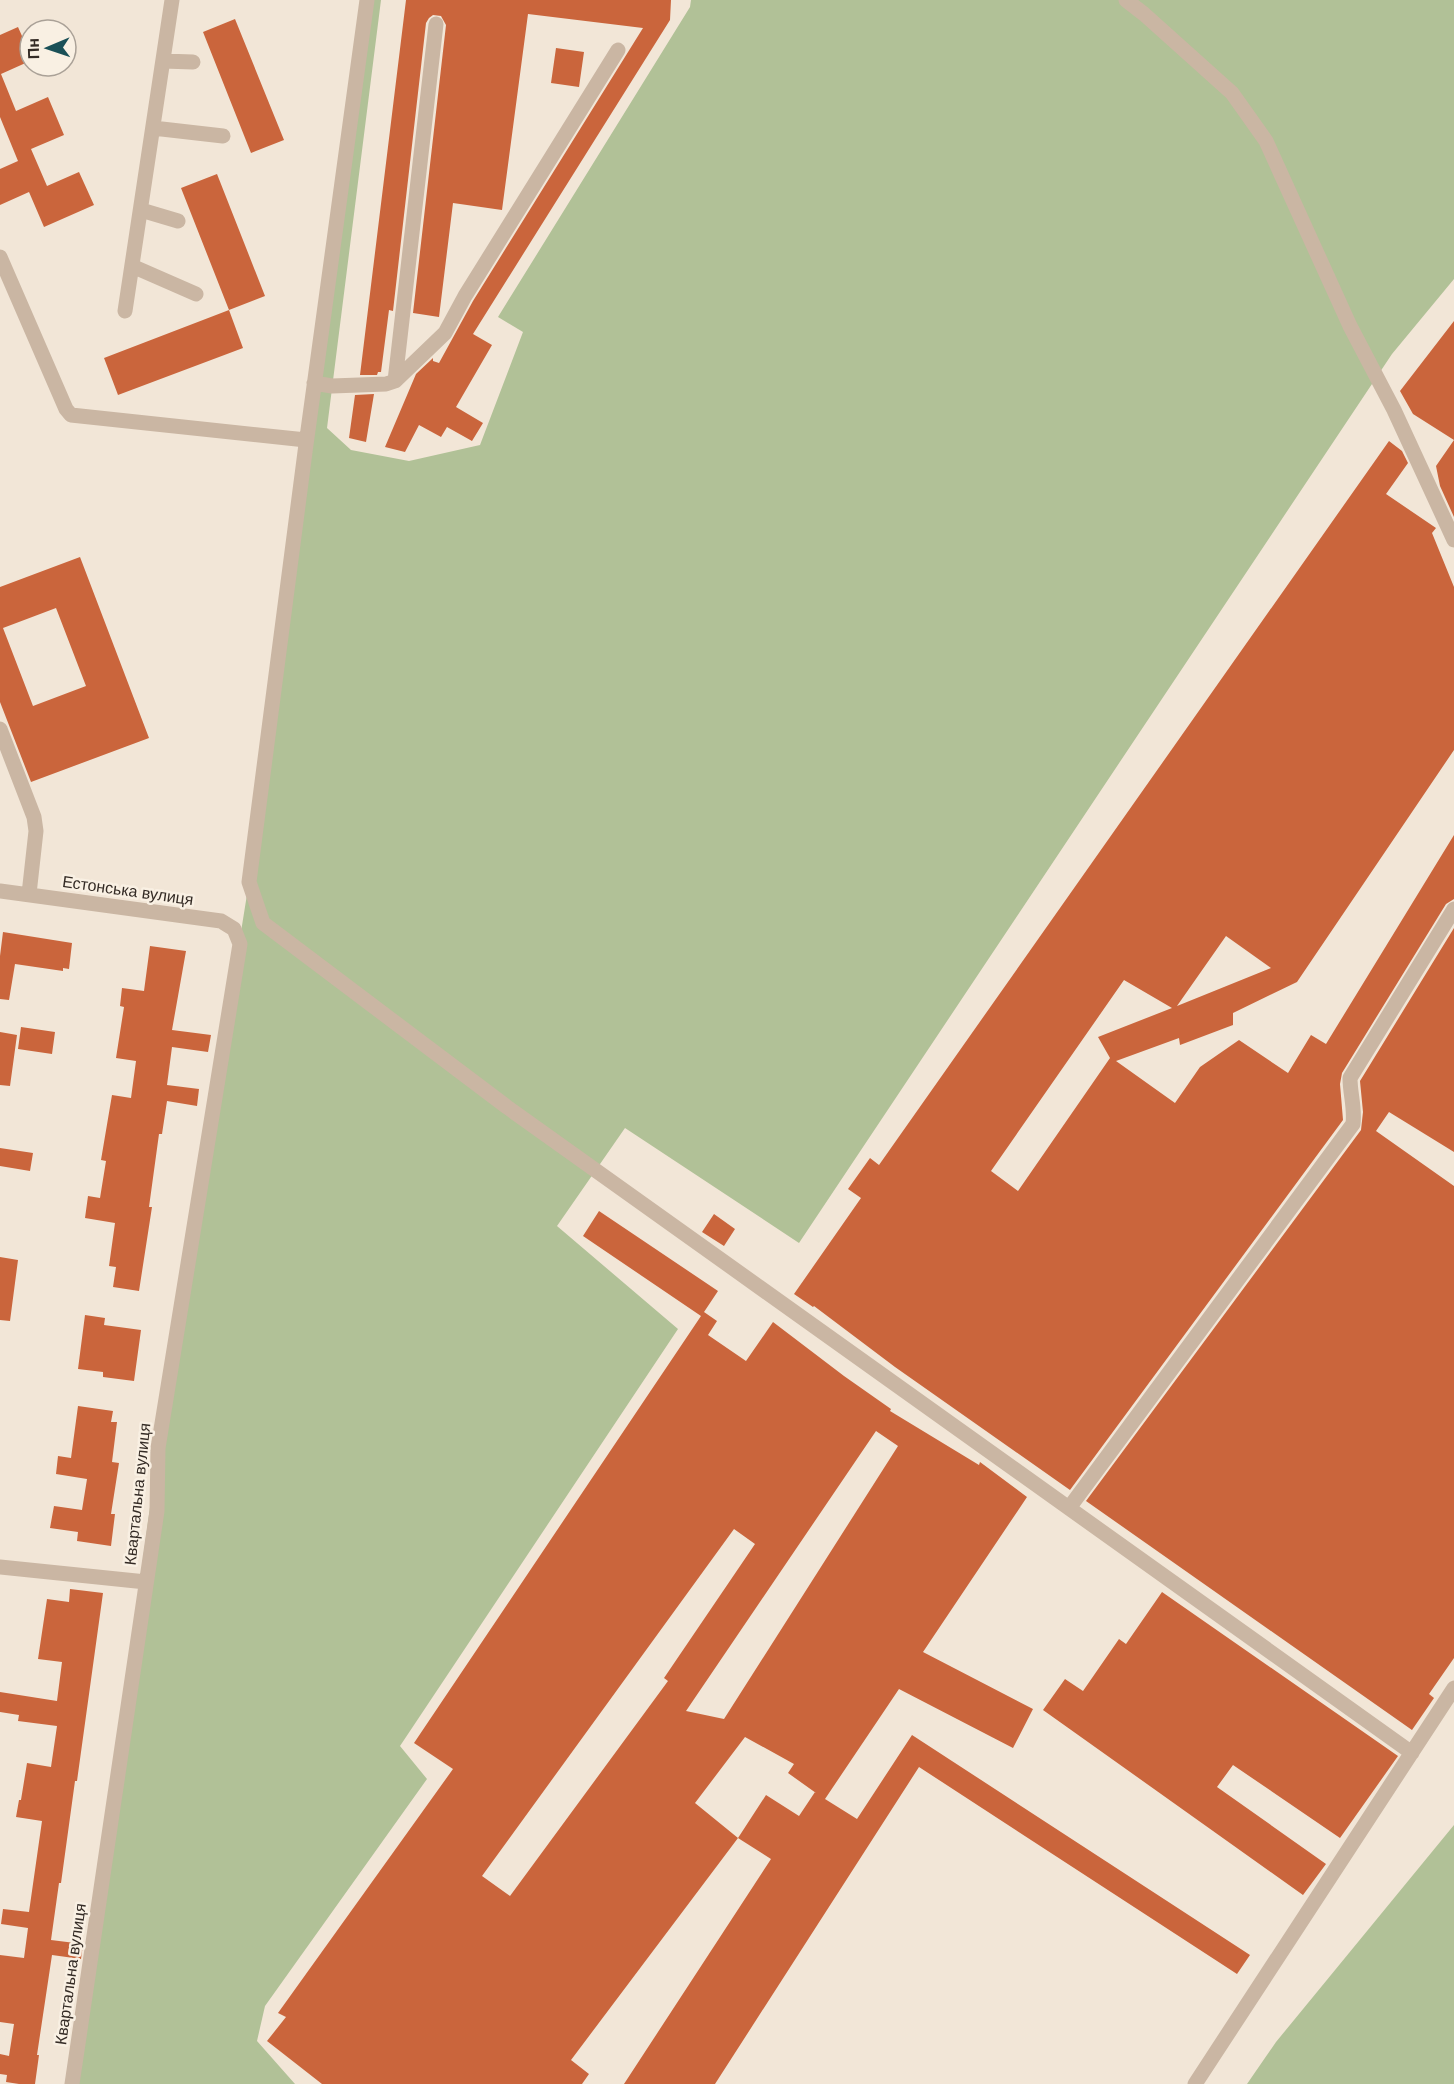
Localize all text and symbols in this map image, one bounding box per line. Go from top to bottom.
north arrow [18,18,78,78]
text: Пн [25,38,42,59]
street label: Естонська вулиця [61,873,195,908]
street label: Квартальна вулиця [122,1422,153,1566]
street label: Квартальна вулиця [52,1902,89,2046]

